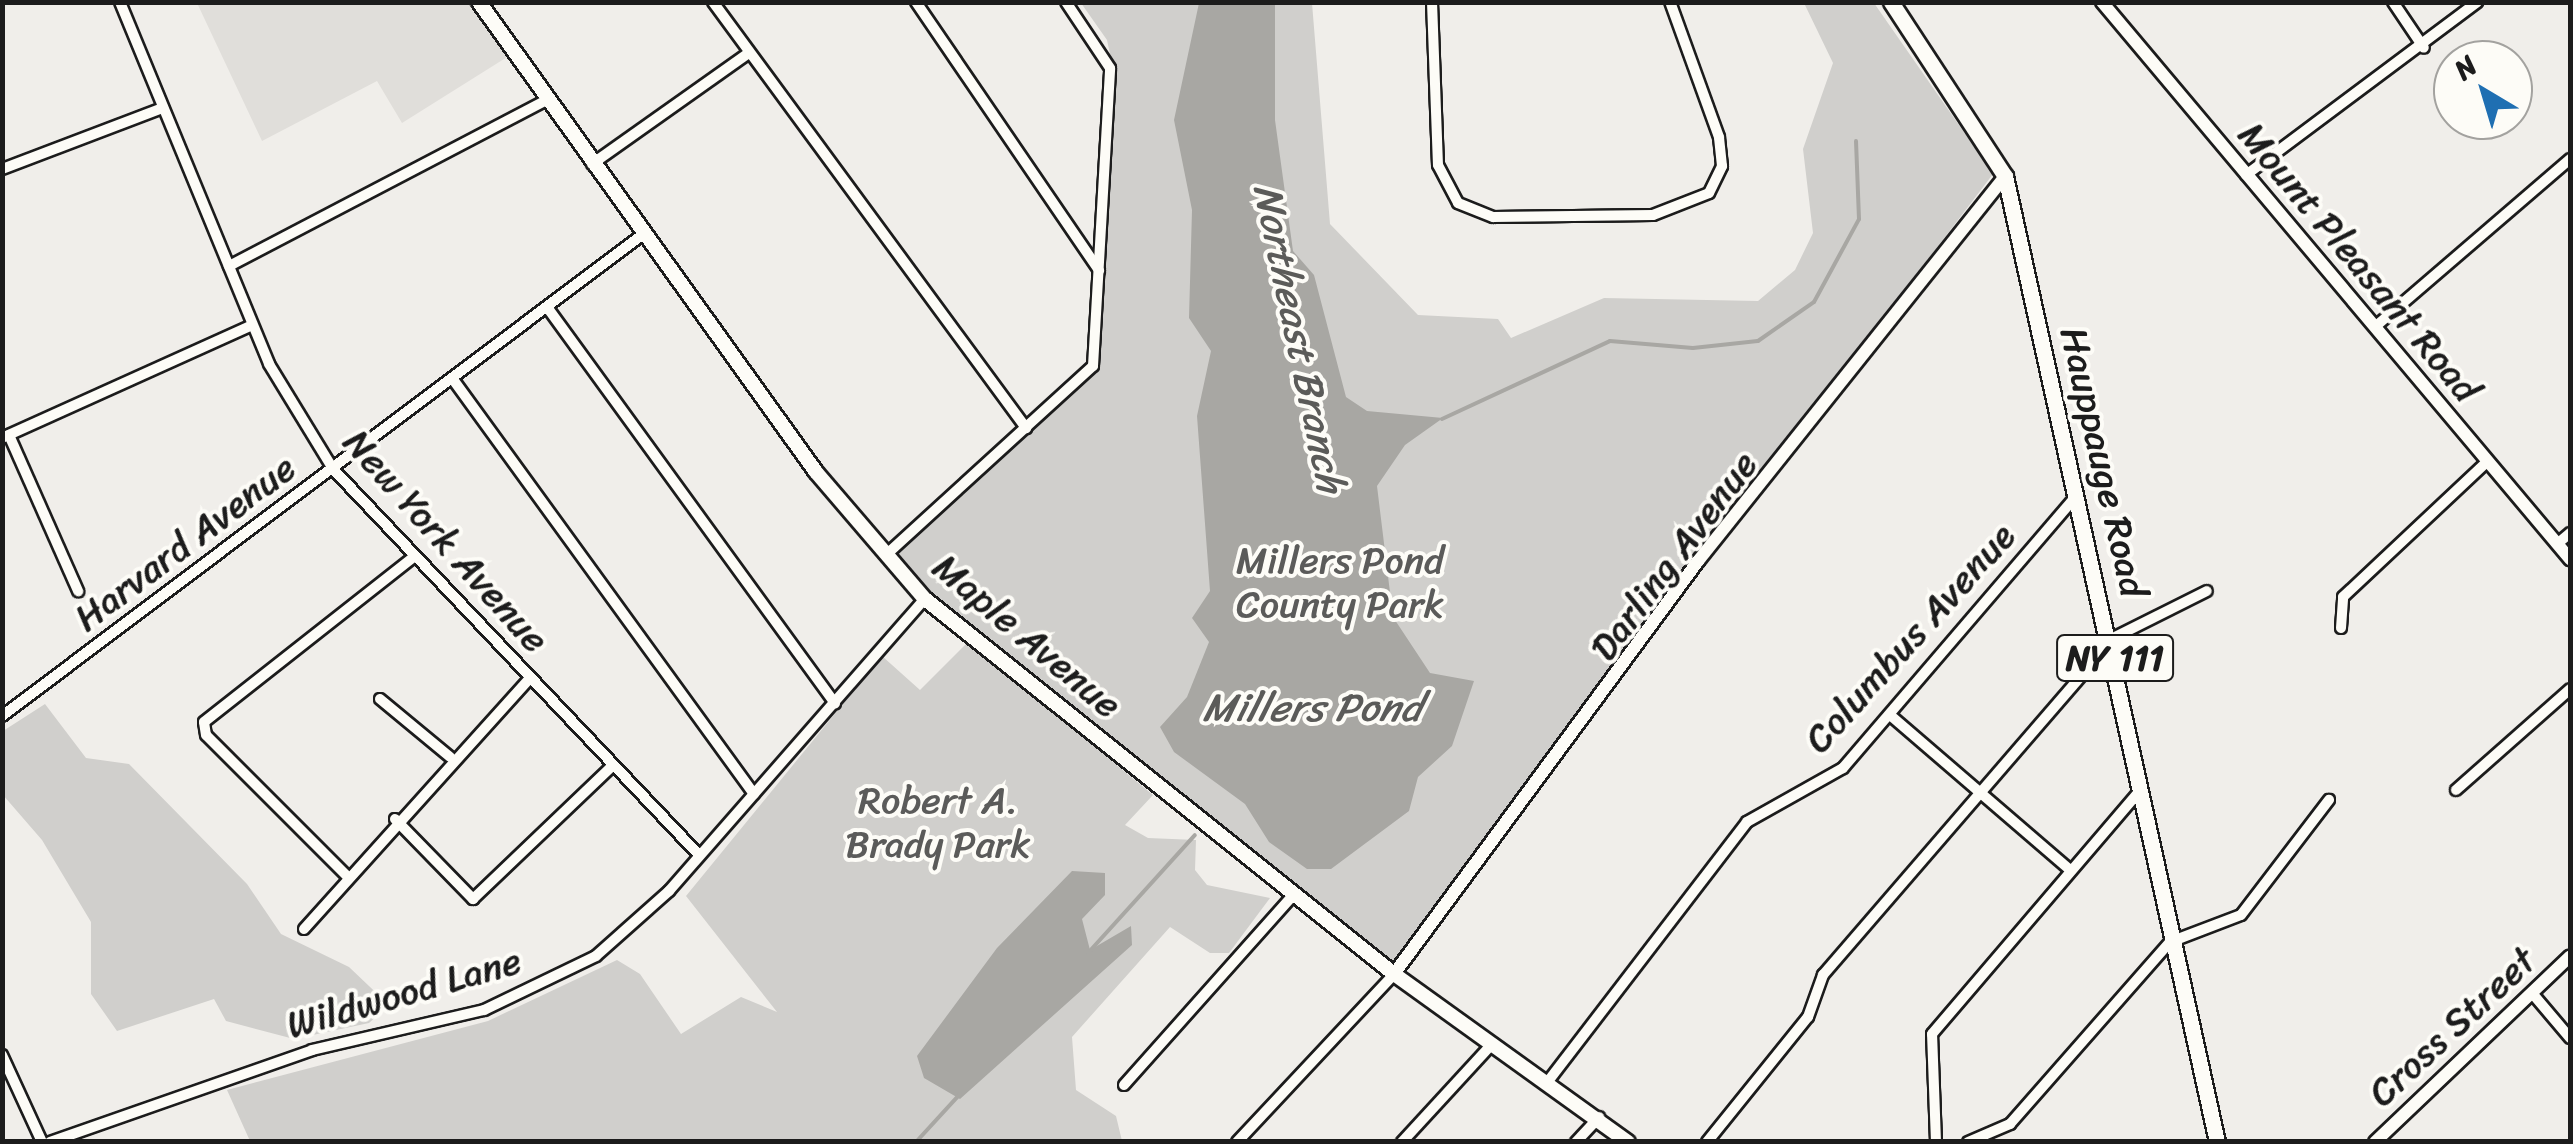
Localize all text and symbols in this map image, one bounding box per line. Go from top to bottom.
north arrow [2433,40,2533,140]
text: N [2443,42,2488,93]
street label: Mount Pleasant Road [2227,111,2491,413]
water label: Northeast Branch [1243,179,1355,497]
street label: Hauppauge Road [2050,322,2156,602]
street label: New York Avenue [334,420,558,662]
street label: Darling Avenue [1581,443,1767,669]
street label: Harvard Avenue [65,445,305,641]
street label: Columbus Avenue [1795,514,2025,762]
park label: Millers Pond County Park [1236,538,1444,628]
street label: Maple Avenue [924,544,1130,728]
road number: NY 111 [2055,628,2175,688]
water label: Millers Pond [1202,684,1422,732]
park label: Robert A. Brady Park [845,778,1031,868]
street label: Wildwood Lane [282,938,526,1048]
street label: Cross Street [2359,938,2545,1116]

